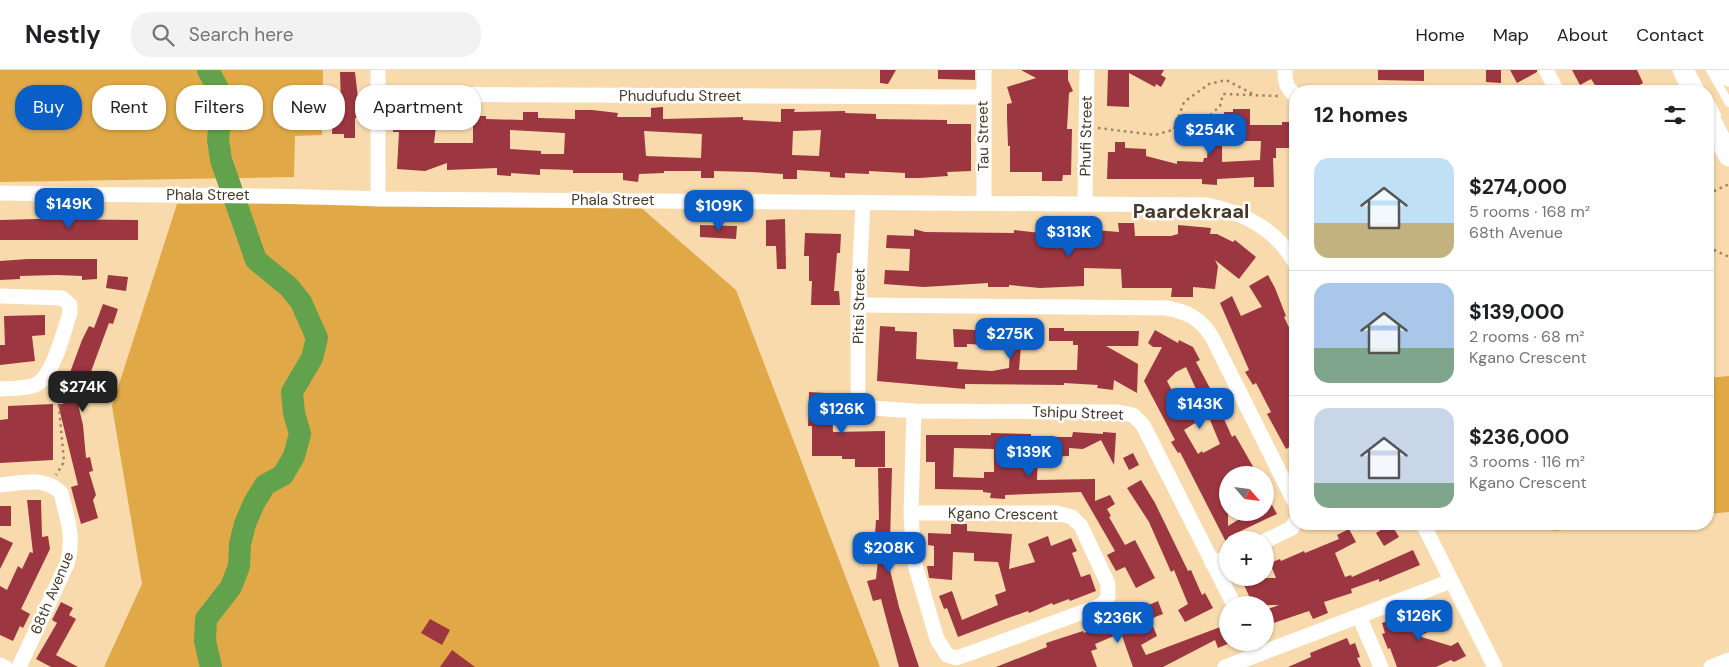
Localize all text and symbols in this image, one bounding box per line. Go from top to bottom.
search box [131,12,481,57]
text: Nestly [25,19,101,50]
icon: search [149,21,177,49]
text: Search here [189,22,294,47]
text: Home [1415,23,1465,47]
text: Map [1493,23,1529,47]
text: About [1557,23,1608,47]
text: Contact [1636,23,1704,47]
chip: Buy [15,85,82,130]
chip: Rent [92,85,166,130]
chip: Filters [176,85,263,130]
chip: New [273,85,345,130]
chip: Apartment [355,85,481,130]
street label: Phudufudu Street [619,86,741,106]
street label: Phufi Street [1075,95,1097,177]
street label: Tau Street [972,100,994,171]
text: 12 homes [1314,101,1408,129]
icon: filters [1661,101,1689,129]
pin: $254K [1175,114,1245,156]
text: $254K [1185,119,1235,140]
text: $274,000 [1469,173,1567,201]
icon: home [1354,178,1414,238]
street label: Phala Street [166,185,250,205]
pin: $149K [34,188,104,230]
street label: Phala Street [571,190,655,210]
pin: $109K [684,190,754,232]
text: $149K [46,193,92,214]
text: $109K [695,195,743,216]
district label: Paardekraal [1133,198,1249,224]
text: 5 rooms · 168 m² [1469,201,1590,222]
pin: $313K [1034,216,1104,258]
text: $313K [1046,221,1092,242]
text: 68th Avenue [1469,222,1563,243]
street label: Pitsi Street [848,268,870,344]
text: $139,000 [1469,298,1564,326]
icon: home [1354,303,1414,363]
pin: $275K [975,318,1045,360]
text: $275K [986,323,1034,344]
text: 2 rooms · 68 m² [1469,326,1585,347]
text: Kgano Crescent [1469,347,1587,368]
pin: $274K [48,370,118,413]
text: $274K [59,376,107,397]
pin: $143K [1165,388,1235,430]
pin: $126K [807,392,877,435]
text: $143K [1177,393,1223,414]
text: $126K [819,398,865,419]
street label: Tshipu Street [1032,401,1124,425]
text: $236,000 [1469,423,1569,451]
icon: home [1354,428,1414,488]
pin: $139K [994,436,1064,478]
text: $139K [1006,441,1052,462]
text: 3 rooms · 116 m² [1469,451,1585,472]
north arrow [1219,466,1274,521]
map controls [1219,466,1274,651]
text: Kgano Crescent [1469,472,1587,493]
street label: Kgano Crescent [948,503,1059,525]
button: + [1219,531,1274,586]
pin: $208K [854,532,924,574]
text: $208K [864,537,914,558]
street label: 68th Avenue [26,549,78,637]
button: − [1219,596,1274,651]
pin: $126K [1384,600,1454,642]
pin: $236K [1083,602,1153,644]
text: $126K [1396,605,1442,626]
text: $236K [1093,607,1143,628]

